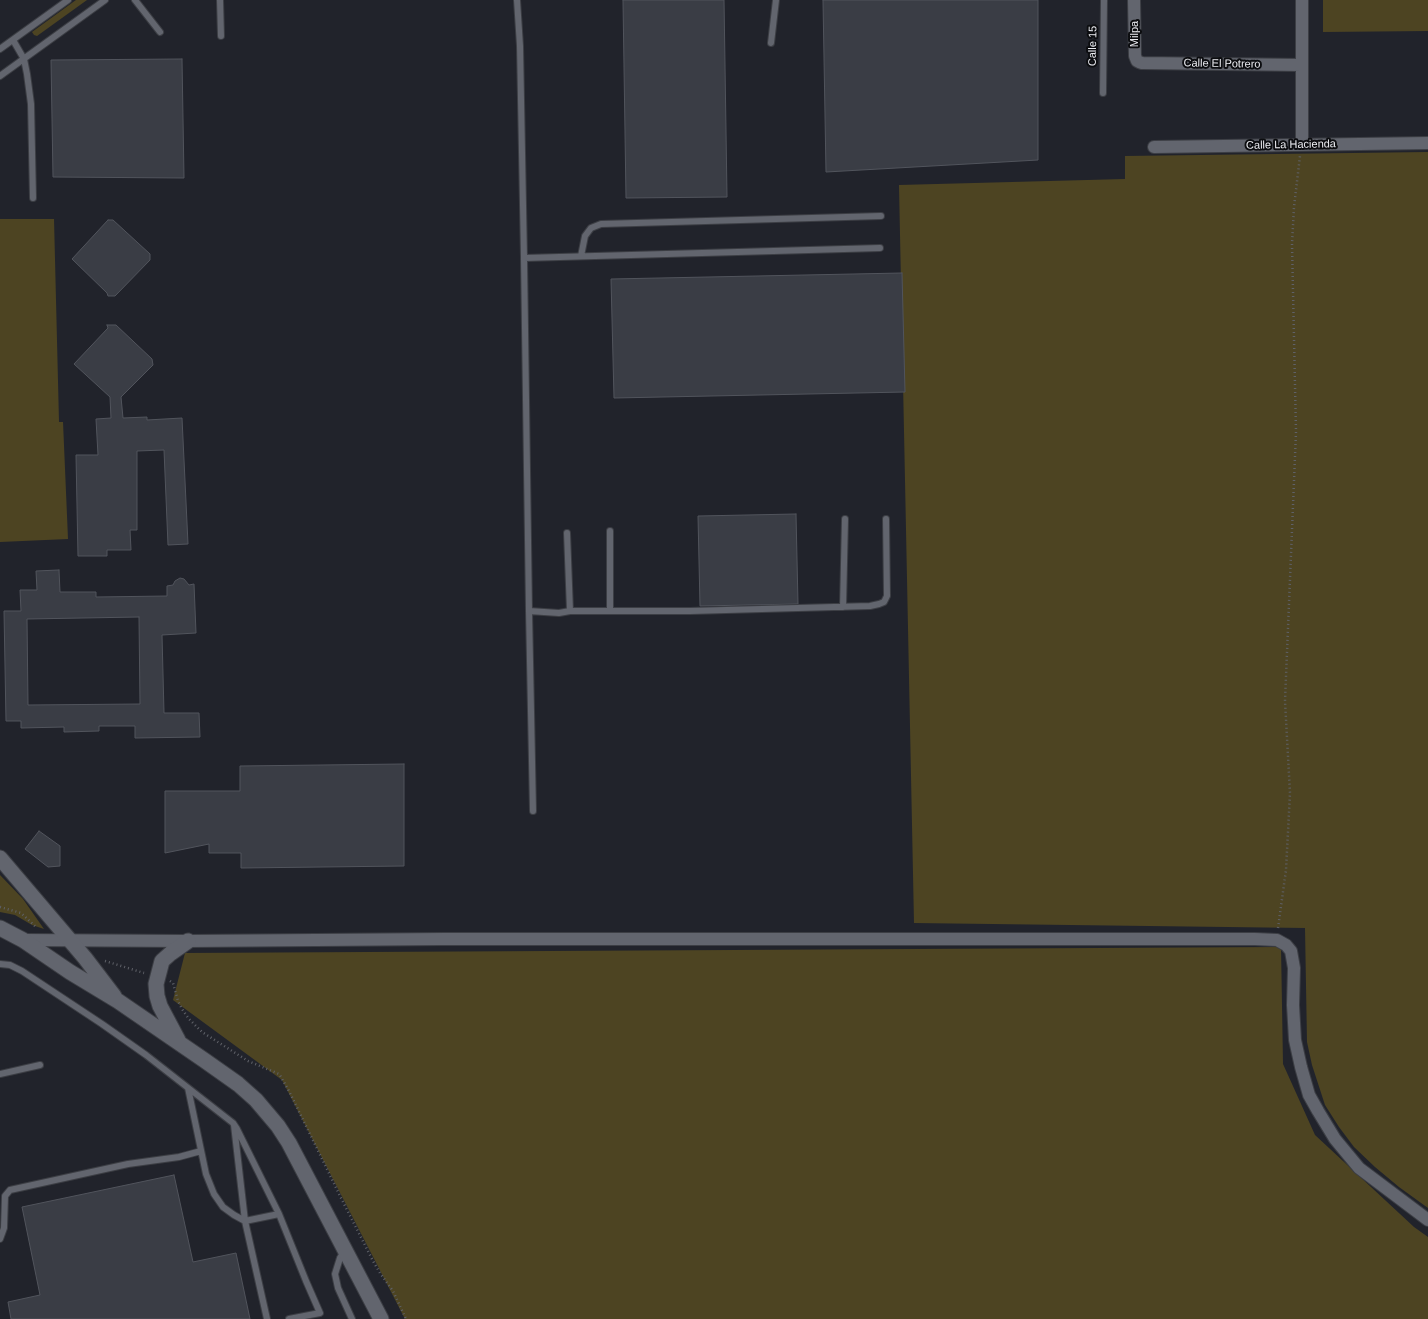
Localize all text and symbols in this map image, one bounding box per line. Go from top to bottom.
street label: Milpa [1128,21,1142,47]
street label: Calle 15 [1086,26,1100,66]
street label: Calle El Potrero [1183,57,1261,71]
street label: Calle La Hacienda [1246,138,1336,152]

